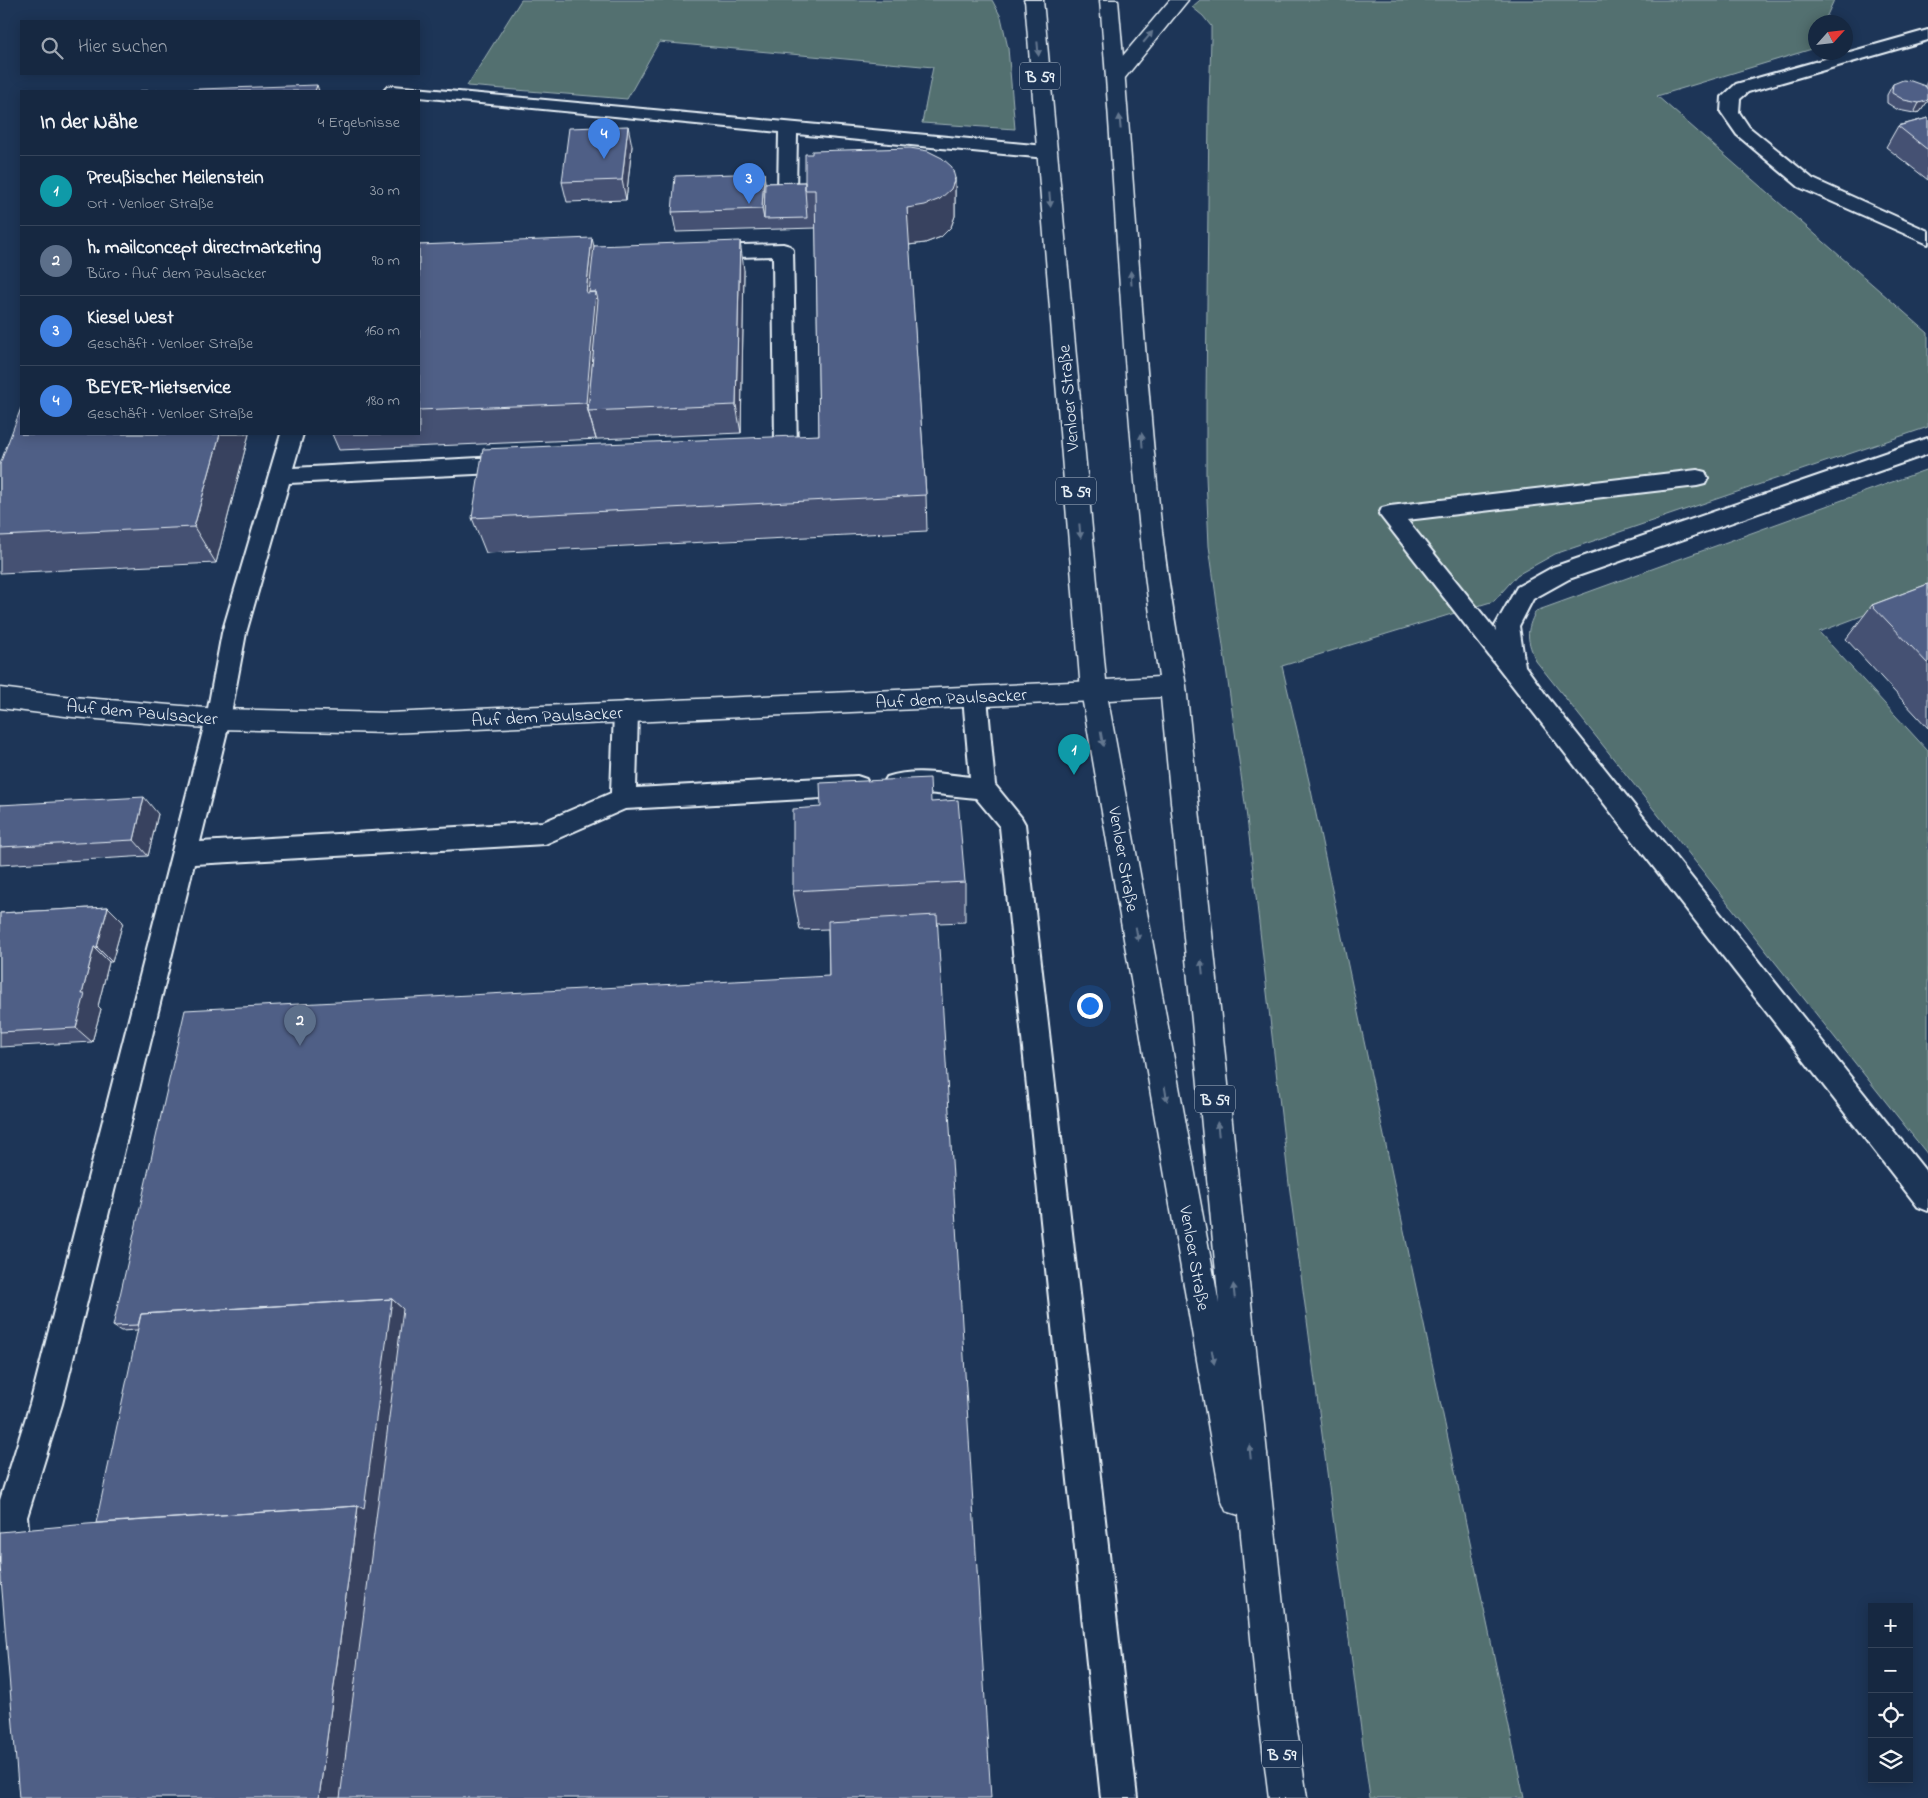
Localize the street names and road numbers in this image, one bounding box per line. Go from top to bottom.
road number: B 59 [1020,62,1060,90]
street label: Venloer Straße [1052,343,1088,453]
road number: B 59 [1056,478,1096,504]
street label: Auf dem Paulsacker [875,683,1028,717]
street label: Auf dem Paulsacker [65,694,219,734]
street label: Auf dem Paulsacker [471,701,624,735]
street label: Venloer Straße [1100,804,1144,915]
road number: B 59 [1195,1086,1235,1112]
street label: Venloer Straße [1171,1203,1215,1314]
road number: B 59 [1262,1740,1302,1768]

